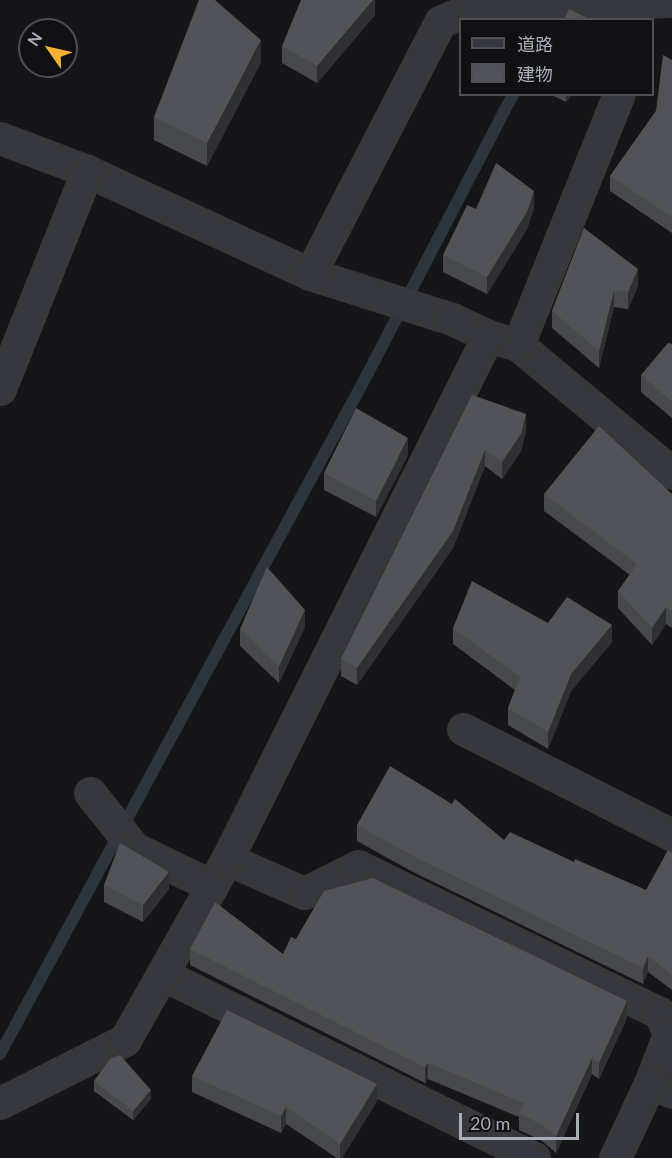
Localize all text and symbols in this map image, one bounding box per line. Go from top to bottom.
north arrow [18,18,78,78]
legend [459,18,654,96]
text: N [23,28,46,49]
text: 道路 [517,33,553,55]
text: 建物 [517,63,553,85]
scale bar [462,1101,582,1139]
text: 20 m [470,1112,510,1134]

